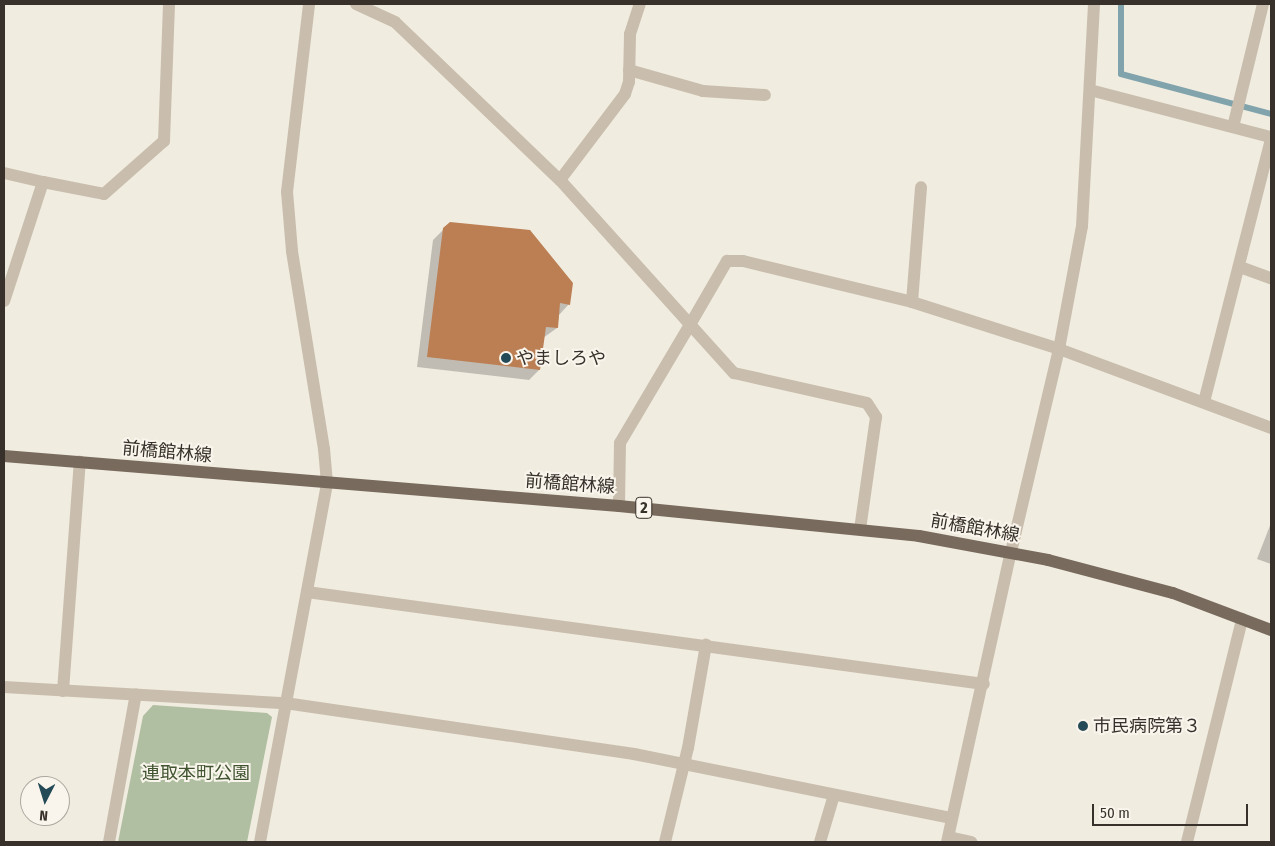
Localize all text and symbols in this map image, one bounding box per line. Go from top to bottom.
place label: やましろや [516,347,606,369]
marker: やましろや [500,352,512,364]
street label: 前橋館林線 [121,437,213,467]
street label: 前橋館林線 [524,470,616,498]
road number: 2 [635,494,653,522]
street label: 前橋館林線 [929,510,1021,546]
place label: 市民病院第３ [1093,715,1201,737]
marker: 市民病院第３ [1077,720,1089,732]
park label: 連取本町公園 [142,762,250,784]
north arrow [20,776,70,826]
scale bar [1095,794,1251,826]
text: 50 m [1100,804,1130,822]
text: N [39,807,49,824]

